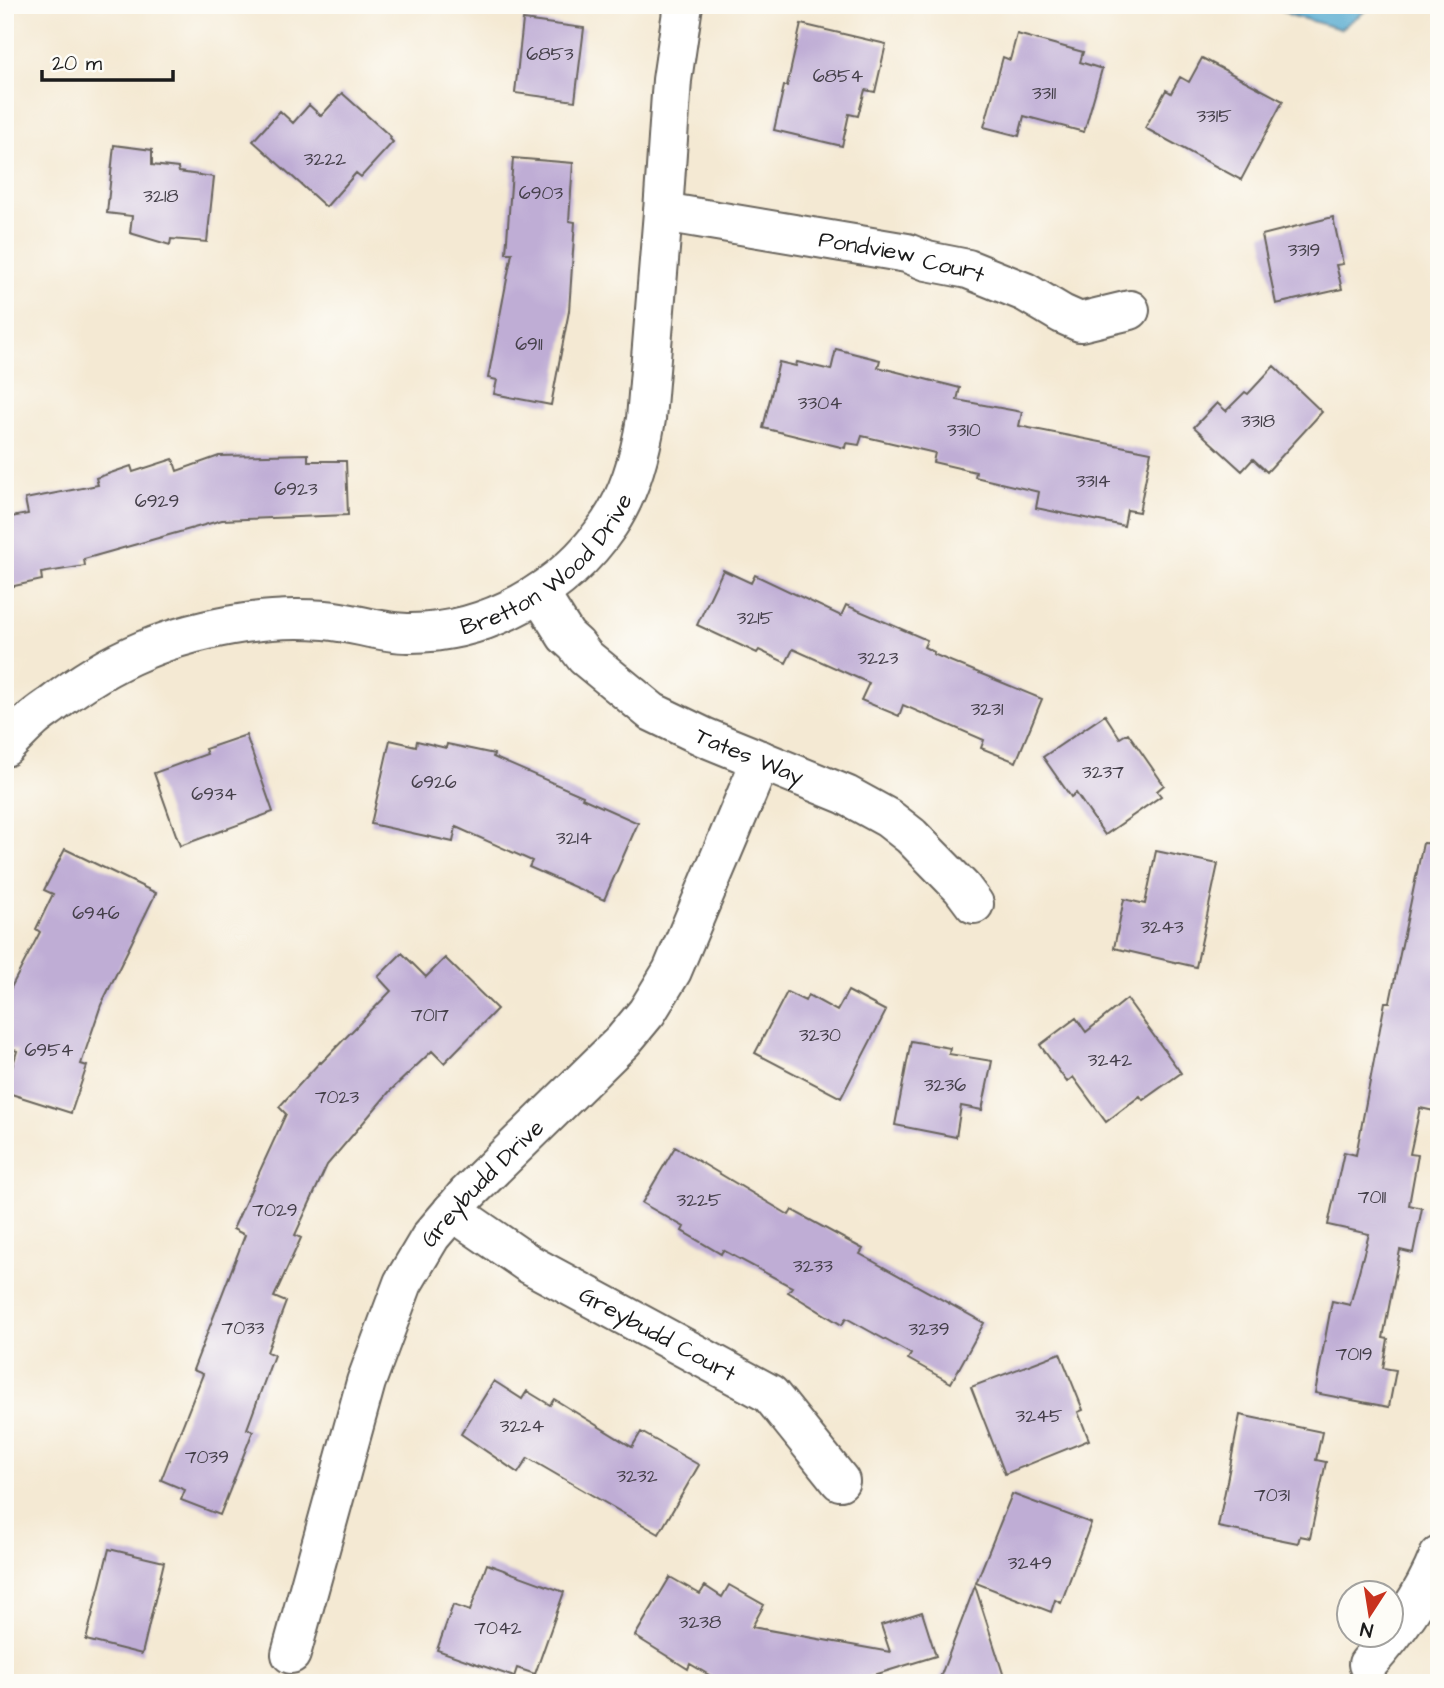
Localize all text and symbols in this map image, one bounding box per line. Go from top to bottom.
scale bar [42,38,173,82]
house number: 6853 [526,41,574,68]
text: 20 m [52,49,103,78]
house number: 6854 [813,63,863,90]
house number: 3311 [1032,80,1057,107]
house number: 3315 [1196,103,1232,130]
house number: 3222 [304,146,346,173]
house number: 6903 [519,180,564,207]
house number: 3218 [143,183,179,210]
street label: Pondview Court [816,223,990,291]
house number: 3319 [1288,237,1320,264]
house number: 6911 [515,331,543,358]
house number: 3304 [798,390,842,417]
house number: 3318 [1241,408,1275,435]
house number: 3310 [947,417,981,444]
house number: 3314 [1076,468,1110,495]
house number: 6923 [274,476,318,503]
house number: 6929 [135,488,179,515]
street label: Bretton Wood Drive [457,488,640,644]
house number: 3215 [737,605,774,632]
house number: 3223 [857,645,899,672]
house number: 3231 [971,696,1004,723]
street label: Tates Way [690,720,809,794]
house number: 3237 [1082,759,1124,786]
house number: 6926 [411,769,457,796]
house number: 6934 [191,781,237,808]
house number: 3214 [556,825,592,852]
house number: 6946 [72,900,120,927]
house number: 3243 [1140,914,1184,941]
house number: 7017 [411,1002,449,1029]
house number: 3230 [799,1022,841,1049]
house number: 6954 [24,1037,74,1064]
house number: 3242 [1088,1047,1132,1074]
house number: 3236 [924,1072,966,1099]
house number: 7023 [315,1084,359,1111]
street label: Greybudd Drive [413,1112,551,1253]
house number: 7011 [1358,1184,1387,1211]
house number: 3225 [677,1187,722,1214]
house number: 7029 [252,1197,298,1224]
house number: 3233 [793,1253,833,1280]
street label: Greybudd Court [573,1279,742,1390]
house number: 7033 [221,1315,265,1342]
house number: 3239 [908,1316,950,1343]
house number: 7019 [1336,1341,1372,1368]
house number: 3245 [1016,1403,1063,1430]
house number: 3224 [500,1413,544,1440]
house number: 7039 [185,1444,229,1471]
house number: 3232 [616,1463,658,1490]
house number: 7031 [1254,1482,1290,1509]
house number: 3249 [1008,1550,1052,1577]
north arrow [1336,1580,1406,1650]
house number: 3238 [679,1609,721,1636]
house number: 7042 [474,1615,522,1642]
text: N [1358,1615,1375,1644]

